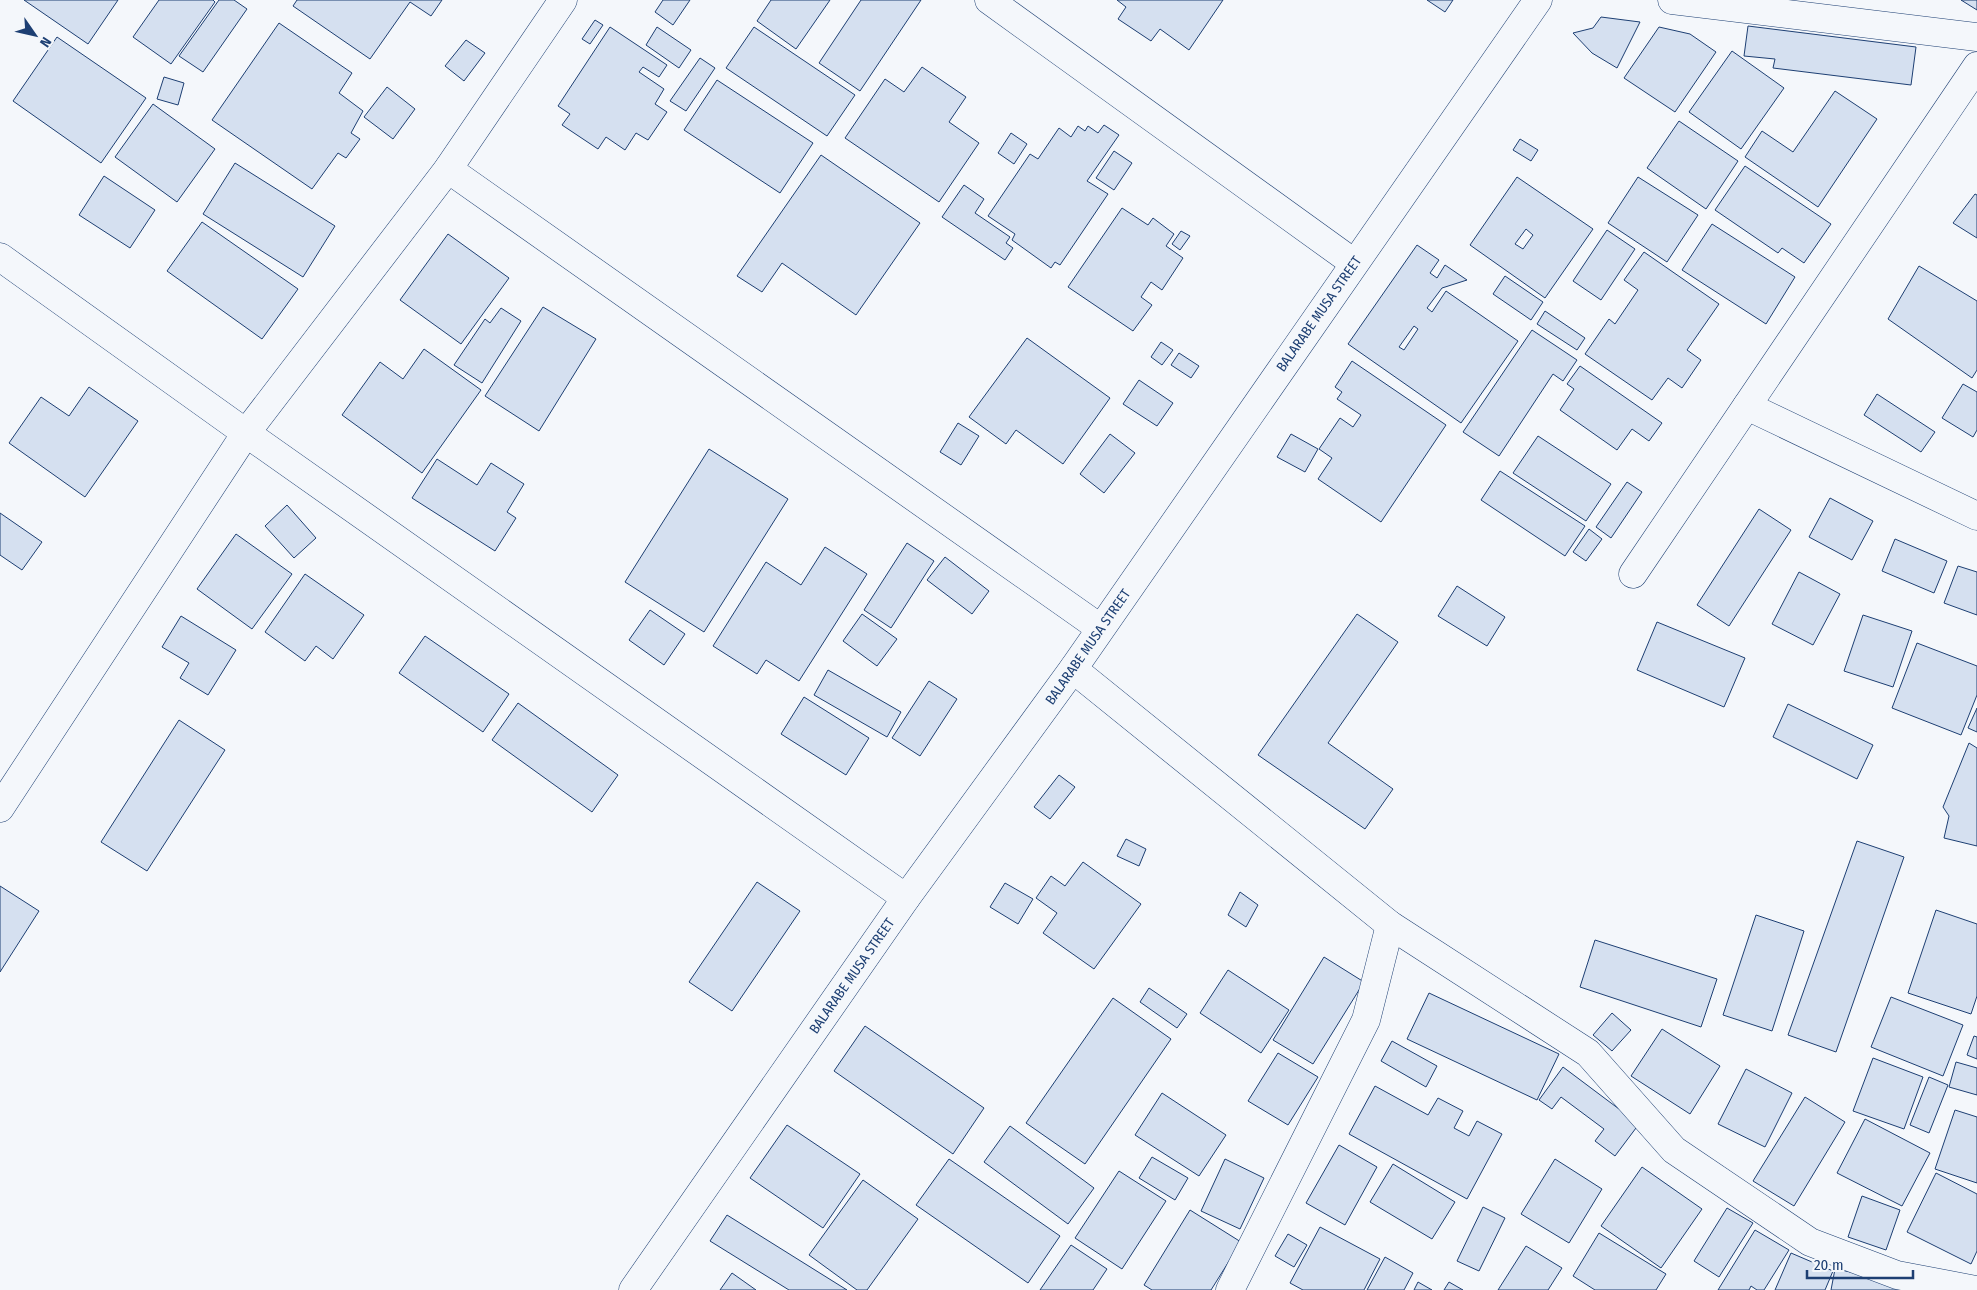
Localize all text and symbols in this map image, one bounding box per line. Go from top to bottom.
north arrow [10,10,60,60]
text: N [36,34,55,50]
street label: BALARABE MUSA STREET [1273,253,1366,375]
street label: BALARABE MUSA STREET [1042,586,1135,708]
street label: BALARABE MUSA STREET [806,915,899,1037]
scale bar [1807,1248,1913,1280]
text: 20 m [1814,1256,1844,1274]

